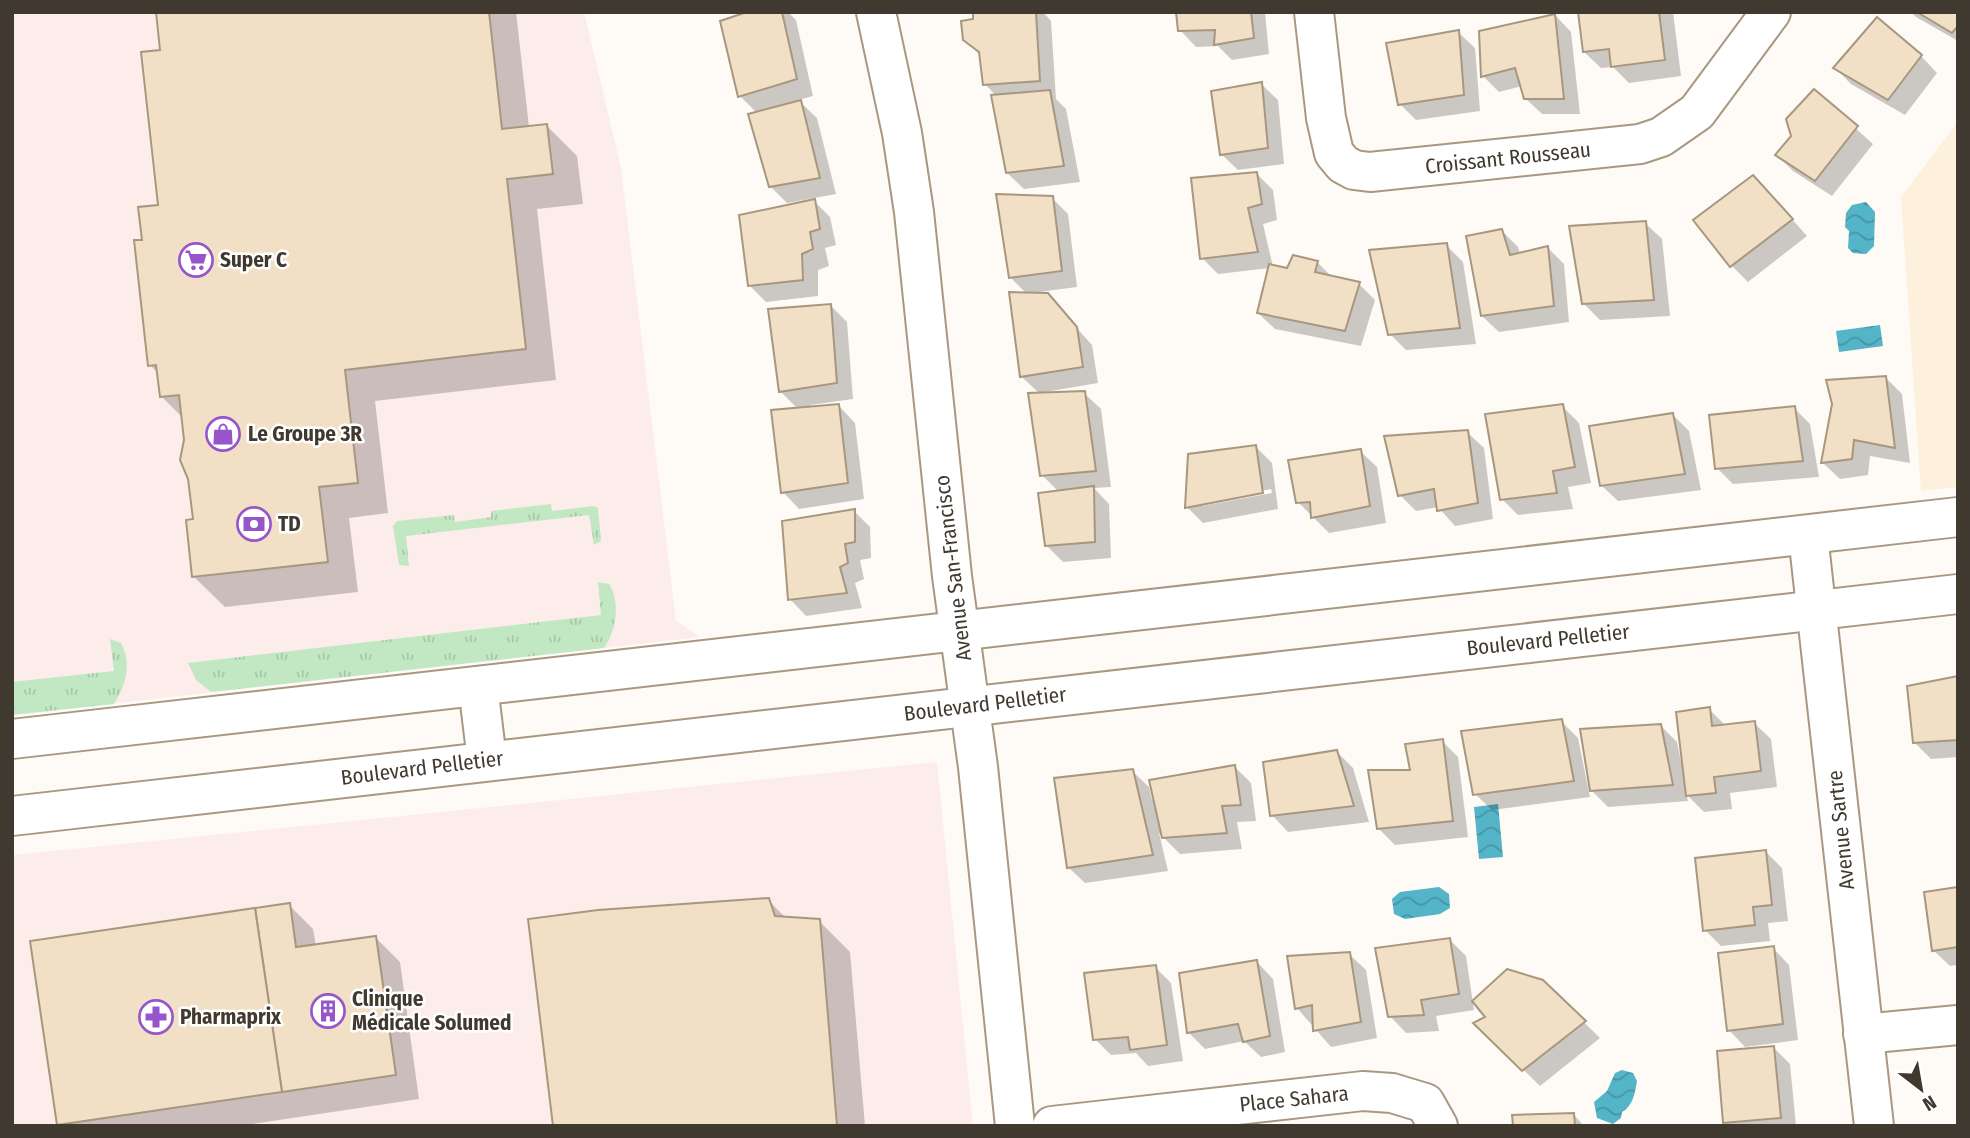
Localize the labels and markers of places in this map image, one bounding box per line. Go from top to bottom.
supermarket icon: Super C [177,241,215,279]
place label: Super C [220,247,287,273]
shop icon: Le Groupe 3R [204,415,242,453]
place label: Le Groupe 3R [248,421,362,447]
bank icon: TD [235,505,273,543]
place label: TD [278,511,301,537]
place label: Clinique Médicale Solumed [352,986,511,1036]
building icon: Clinique Médicale Solumed [309,992,347,1030]
pharmacy icon: Pharmaprix [137,998,175,1036]
place label: Pharmaprix [180,1004,282,1030]

